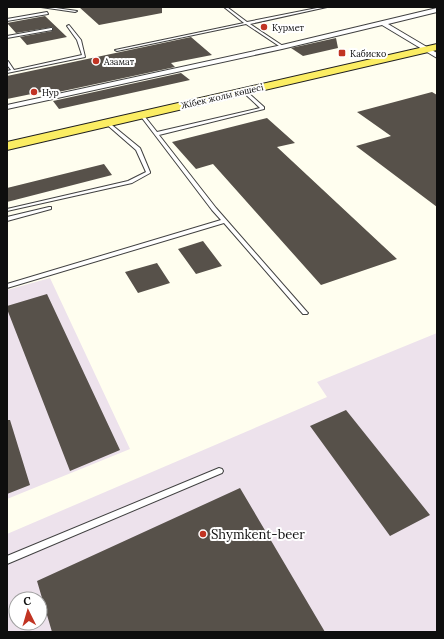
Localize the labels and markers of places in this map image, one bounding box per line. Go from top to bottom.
marker: Курмет [259,22,269,32]
place label: Курмет [272,22,305,33]
marker: Кабиско [337,48,347,58]
place label: Кабиско [350,48,386,59]
marker: Азамат [91,56,101,66]
place label: Азамат [103,56,135,67]
marker: Нур [29,87,39,97]
place label: Нур [42,87,59,98]
place label: Shymkent-beer [211,526,305,543]
marker: Shymkent-beer [198,529,208,539]

